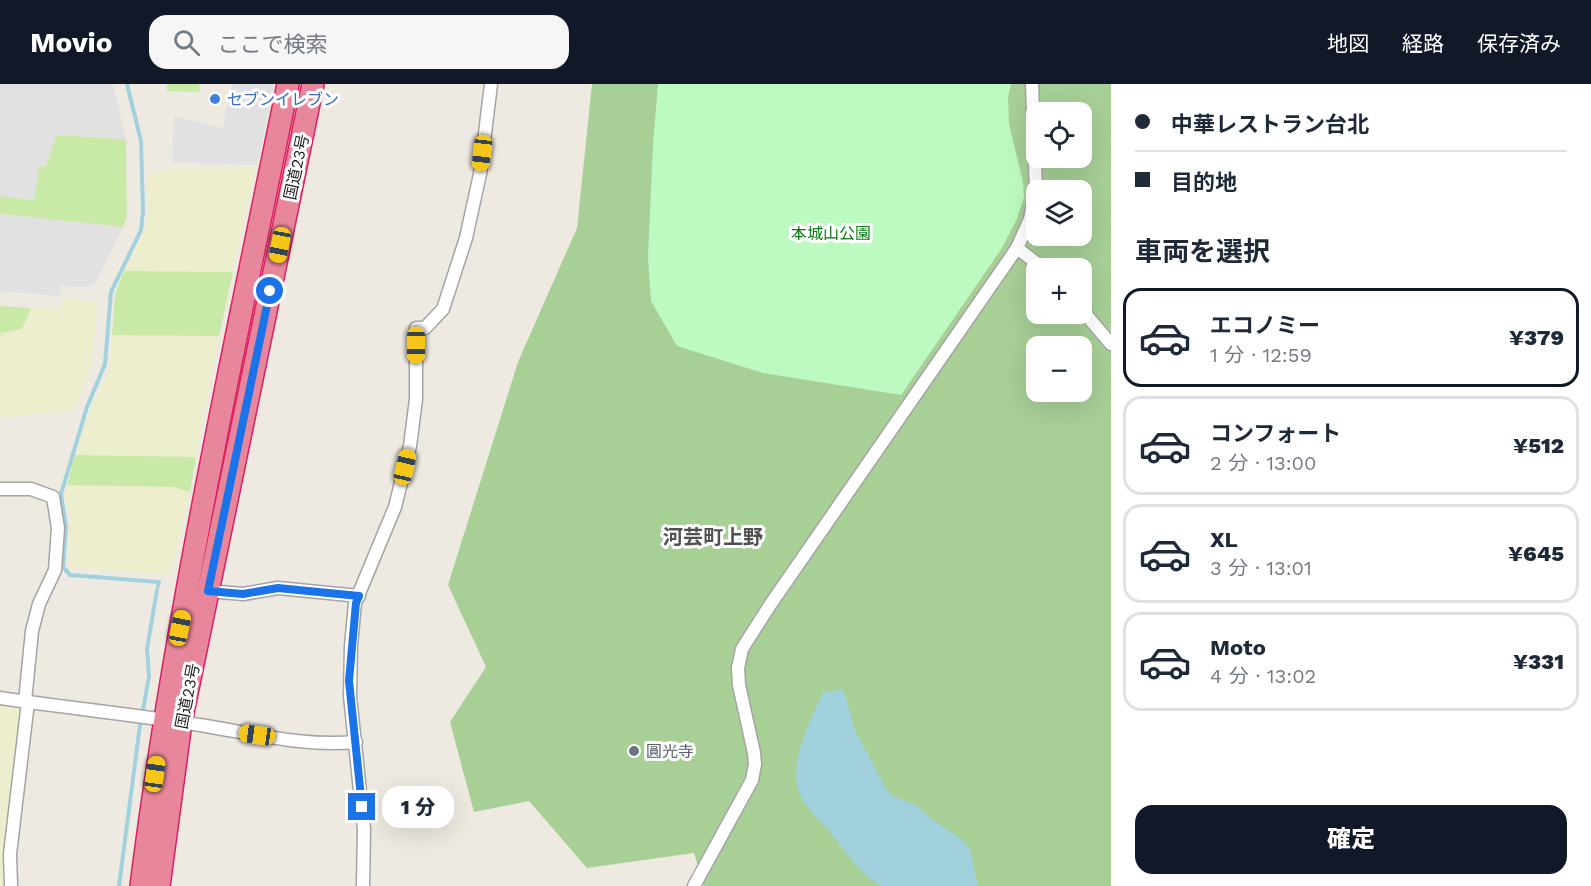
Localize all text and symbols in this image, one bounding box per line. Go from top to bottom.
search box [149,15,569,69]
text: Movio [30,26,113,59]
icon: search [170,26,203,59]
text: 地図 [1327,31,1369,56]
text: 経路 [1402,31,1444,56]
text: 保存済み [1477,31,1561,56]
text: ここで検索 [218,32,328,57]
place label: セブンイレブン [227,90,339,109]
marker: セブンイレブン [208,92,222,106]
map controls [1026,102,1092,402]
button: locate [1026,102,1092,168]
text: 中華レストラン台北 [1171,112,1369,137]
street label: 国道23号 [280,133,313,202]
car [471,134,493,172]
text: 目的地 [1171,170,1237,195]
button: layers [1026,180,1092,246]
park label: 本城山公園 [791,224,871,243]
car [268,226,292,264]
text: 車両を選択 [1135,236,1270,268]
button: + [1026,258,1092,324]
route start [256,277,283,304]
icon: car [1138,311,1192,365]
text: エコノミー [1210,313,1320,338]
text: ¥379 [1509,325,1564,350]
car [407,327,425,363]
button: − [1026,336,1092,402]
text: 1 分 · 12:59 [1210,343,1312,367]
icon: car [1138,419,1192,473]
text: コンフォート [1210,421,1341,446]
text: ¥512 [1513,433,1564,458]
car [392,447,418,487]
text: 2 分 · 13:00 [1210,451,1317,475]
district label: 河芸町上野 [663,525,763,549]
icon: car [1138,527,1192,581]
text: XL [1210,527,1238,552]
text: ¥645 [1508,541,1564,566]
text: 3 分 · 13:01 [1210,556,1312,580]
car [168,609,192,647]
icon: car [1138,635,1192,689]
text: Moto [1210,635,1266,660]
text: ¥331 [1513,649,1564,674]
street label: 国道23号 [172,662,203,731]
text: 4 分 · 13:02 [1210,664,1316,688]
car [238,724,276,746]
place label: 圓光寺 [646,742,694,761]
marker: 圓光寺 [627,744,641,758]
car [144,755,166,793]
callout: 1 分 [383,786,455,828]
route end [348,793,375,820]
text: 1 分 [401,795,435,819]
button: 確定 [1135,805,1567,874]

